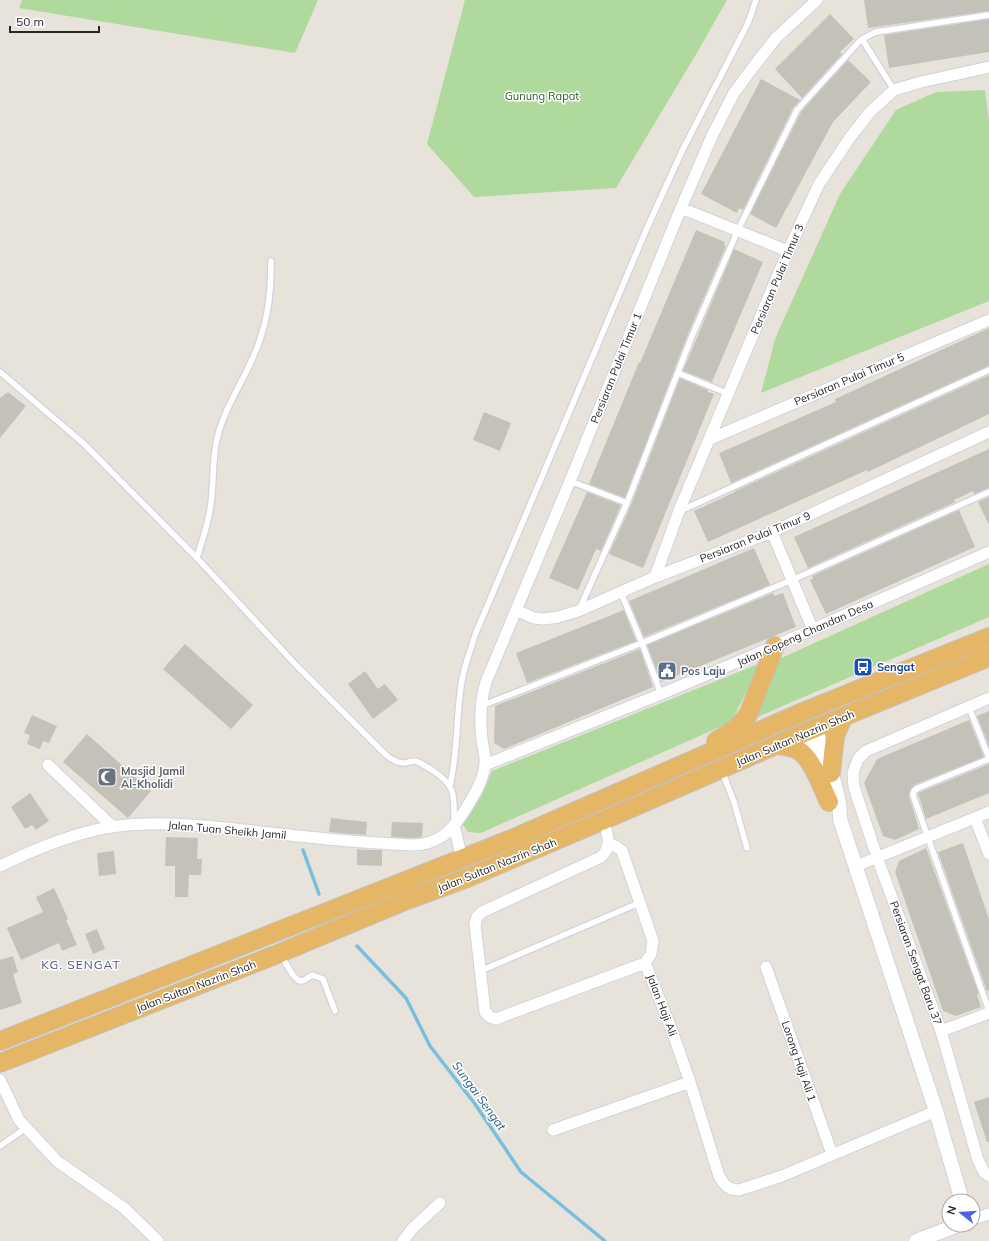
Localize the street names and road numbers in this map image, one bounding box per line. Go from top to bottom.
street label: Persiaran Pulai Timur 3 [747,222,807,336]
street label: Persiaran Pulai Timur 1 [587,311,645,425]
street label: Persiaran Pulai Timur 5 [792,349,907,409]
street label: Persiaran Pulai Timur 9 [698,508,812,566]
street label: Jalan Gopeng Chandan Desa [735,597,875,669]
street label: Jalan Sultan Nazrin Shah [734,707,856,769]
street label: Jalan Tuan Sheikh Jamil [167,818,287,842]
street label: Jalan Sultan Nazrin Shah [435,835,559,895]
street label: Persiaran Sengat Baru 37 [887,899,945,1027]
street label: Jalan Sultan Nazrin Shah [134,957,258,1015]
street label: Jalan Haji Ali [644,972,680,1038]
street label: Lorong Haji Ali 1 [779,1019,819,1103]

